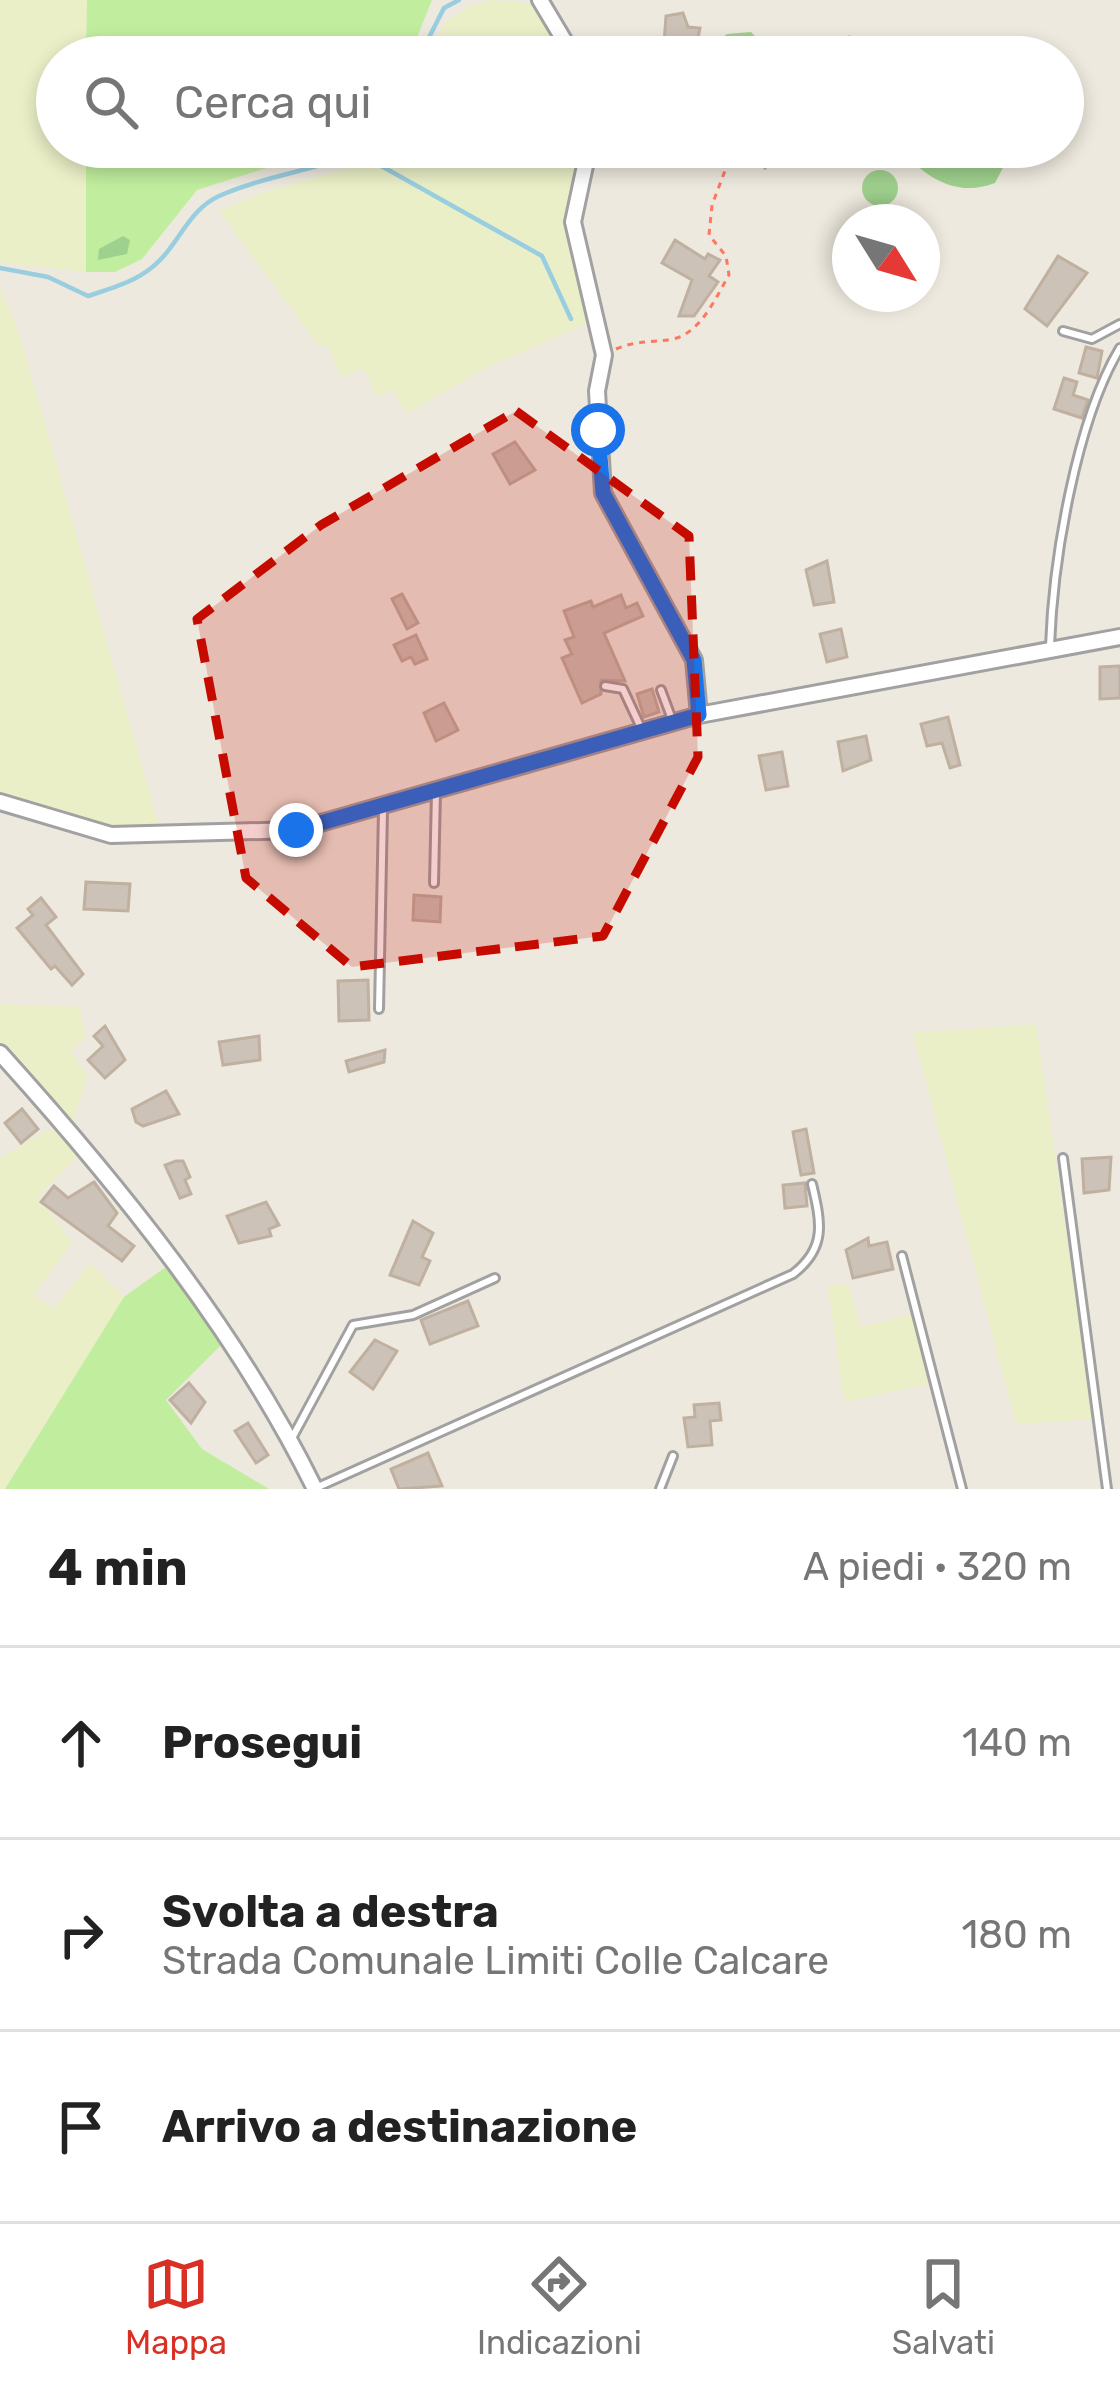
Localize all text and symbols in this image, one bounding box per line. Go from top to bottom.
search box [36,36,1084,168]
icon: search [78,69,144,135]
text: Cerca qui [174,76,371,129]
north arrow [832,204,940,312]
route start [571,403,625,457]
route end [269,803,323,857]
text: 4 min [48,1537,188,1598]
text: A piedi · 320 m [803,1544,1072,1590]
icon: ahead [48,1710,114,1776]
text: Prosegui [162,1716,362,1769]
text: 140 m [962,1720,1072,1766]
text: Svolta a destra [162,1885,499,1938]
icon: right [48,1902,114,1968]
text: 180 m [962,1912,1072,1958]
text: Strada Comunale Limiti Colle Calcare [162,1938,829,1984]
icon: arrive [48,2094,114,2160]
text: Arrivo a destinazione [162,2100,637,2153]
tab: Mappa [125,2251,227,2362]
tab: Indicazioni [477,2251,642,2362]
tab: Salvati [892,2251,995,2362]

